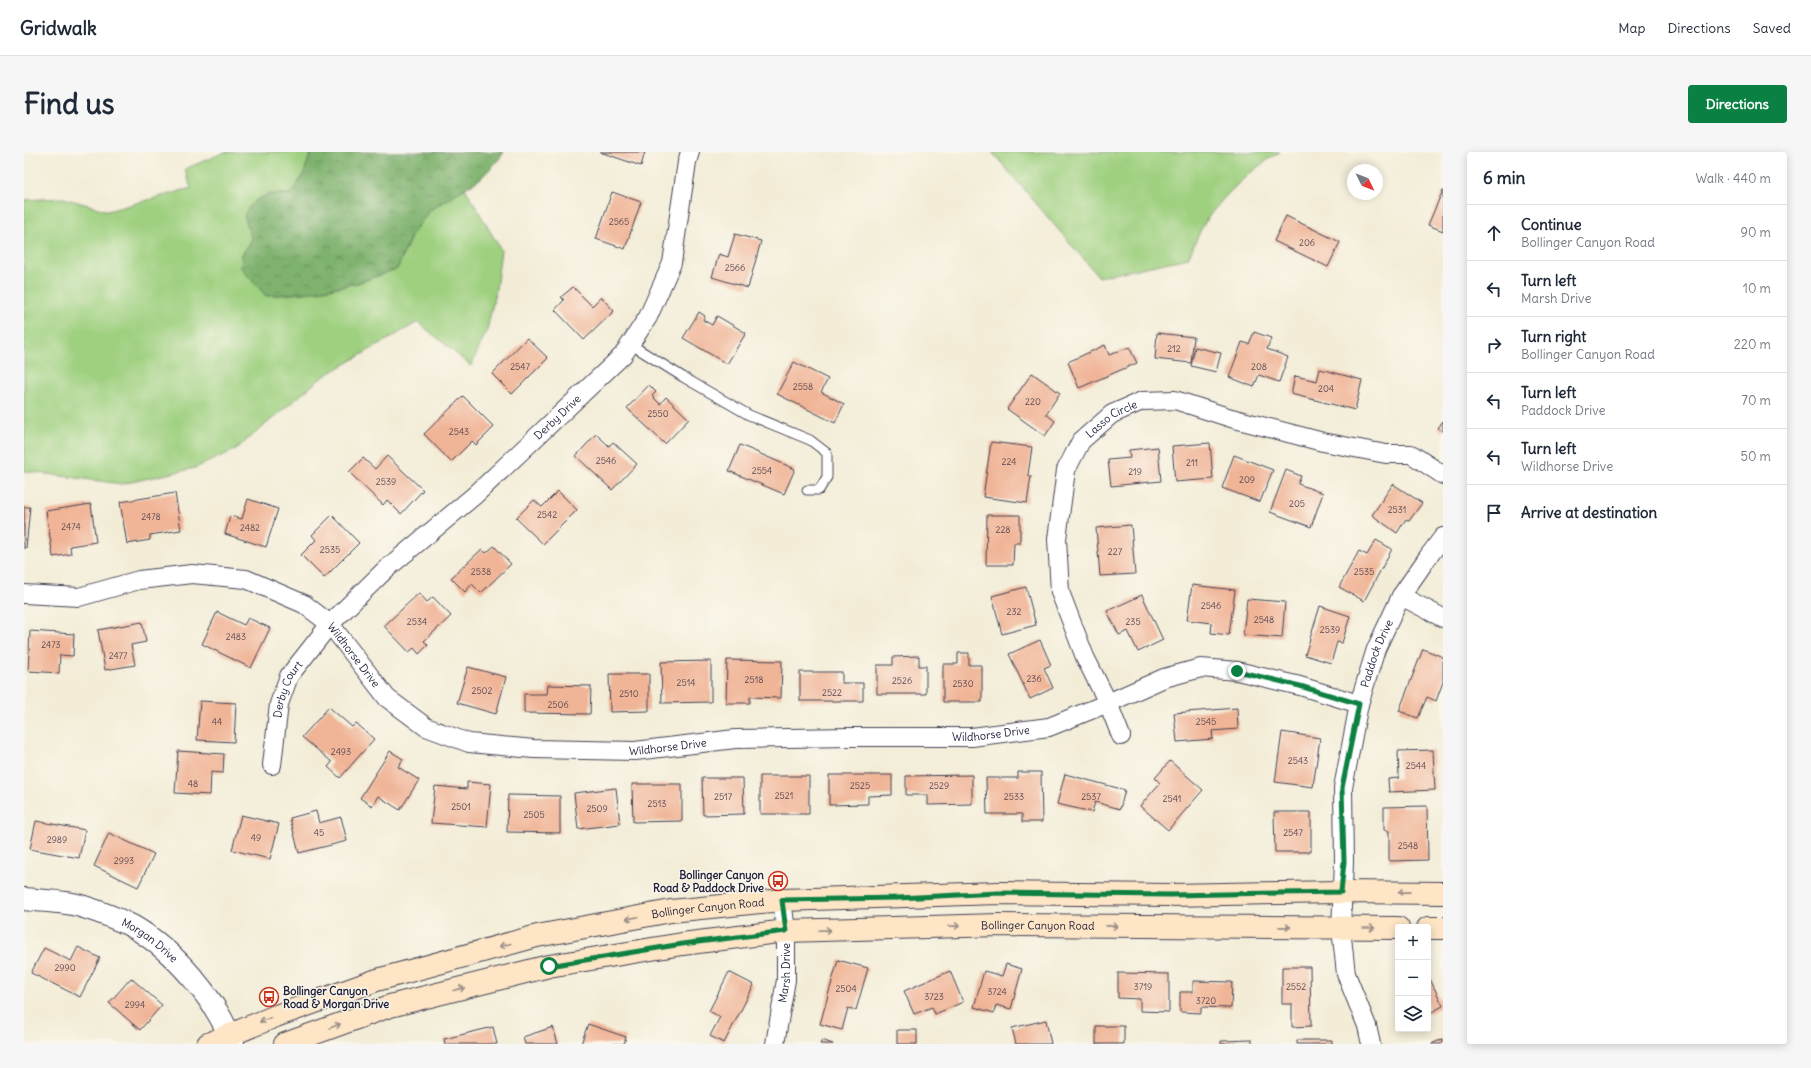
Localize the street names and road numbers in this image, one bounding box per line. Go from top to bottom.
street label: Derby Drive [531,392,584,443]
street label: Lasso Circle [1083,397,1139,441]
street label: Paddock Drive [1358,617,1396,689]
street label: Wildhorse Drive [324,620,383,690]
street label: Derby Court [270,658,305,719]
street label: Wildhorse Drive [952,723,1031,744]
street label: Wildhorse Drive [629,735,707,758]
street label: Bollinger Canyon Road [650,895,765,921]
street label: Morgan Drive [119,915,181,965]
street label: Bollinger Canyon Road [981,918,1095,933]
street label: Marsh Drive [775,943,793,1004]

